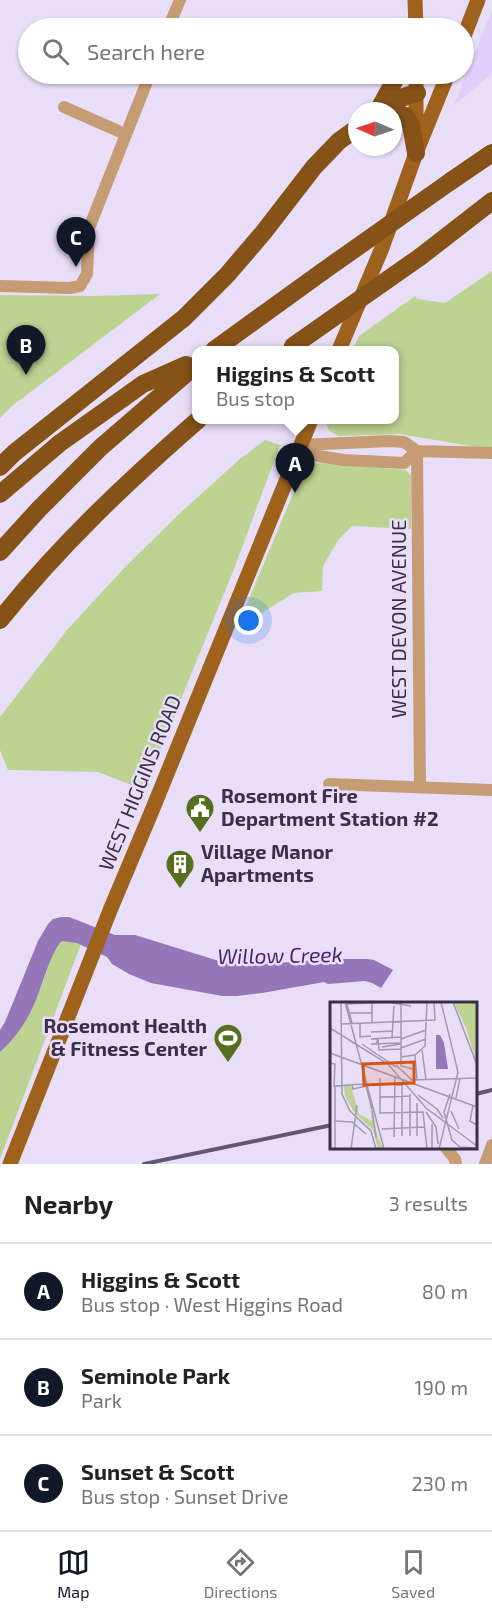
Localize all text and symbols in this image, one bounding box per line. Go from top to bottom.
search box [18,18,474,84]
icon: search [39,35,72,68]
text: Search here [87,38,205,64]
north arrow [348,102,402,156]
pin: C [56,218,96,267]
pin: B [6,326,46,375]
popup [192,346,399,424]
text: Higgins & Scott [216,360,375,386]
text: Bus stop [216,386,295,410]
pin: A [276,444,314,493]
street label: WEST DEVON AVENUE [386,520,410,718]
your location [234,606,263,635]
street label: WEST HIGGINS ROAD [93,691,185,874]
place label: Rosemont Fire Department Station #2 [221,783,439,830]
public building icon: Rosemont Fire Department Station #2 [184,792,216,834]
place label: Village Manor Apartments [201,839,333,886]
building icon: Village Manor Apartments [164,848,196,890]
water label: Willow Creek [217,941,343,968]
inset map [330,1002,477,1149]
place label: Rosemont Health & Fitness Center [43,1013,207,1060]
sports icon: Rosemont Health & Fitness Center [212,1022,244,1064]
text: Nearby [24,1188,113,1219]
text: 3 results [389,1191,468,1215]
text: Higgins & Scott [81,1266,240,1292]
text: A [37,1279,50,1303]
text: 80 m [422,1279,468,1303]
text: Bus stop · West Higgins Road [81,1292,343,1316]
text: Seminole Park [81,1362,230,1388]
text: B [37,1375,50,1399]
text: 190 m [415,1375,468,1399]
text: Park [81,1388,122,1412]
text: Sunset & Scott [81,1458,235,1484]
text: C [38,1471,49,1495]
text: 230 m [412,1471,468,1495]
text: Bus stop · Sunset Drive [81,1484,289,1508]
tab: Map [57,1546,90,1601]
tab: Directions [204,1546,277,1601]
tab: Saved [391,1546,435,1601]

